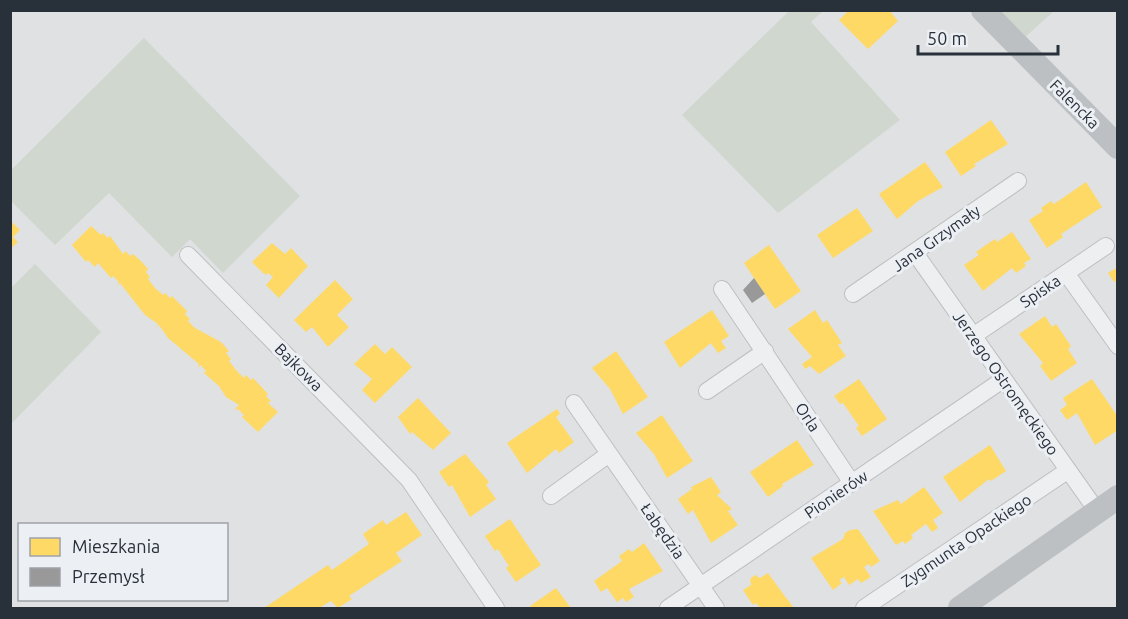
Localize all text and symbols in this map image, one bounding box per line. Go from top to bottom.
scale bar [918,18,1058,56]
text: 50 m [927,28,967,48]
street label: Falencka [1047,76,1103,132]
street label: Jana Grzymały [889,201,984,275]
street label: Spiska [1016,271,1064,311]
street label: Jerzego Ostromęckiego [949,308,1063,458]
street label: Bajkowa [271,339,327,395]
street label: Orla [792,399,824,435]
street label: Pionierów [801,466,872,522]
street label: Zygmunta Opackiego [898,490,1034,590]
street label: Łabędzia [637,500,689,562]
legend [18,523,228,601]
text: Mieszkania [72,536,160,556]
text: Przemysł [72,566,145,586]

